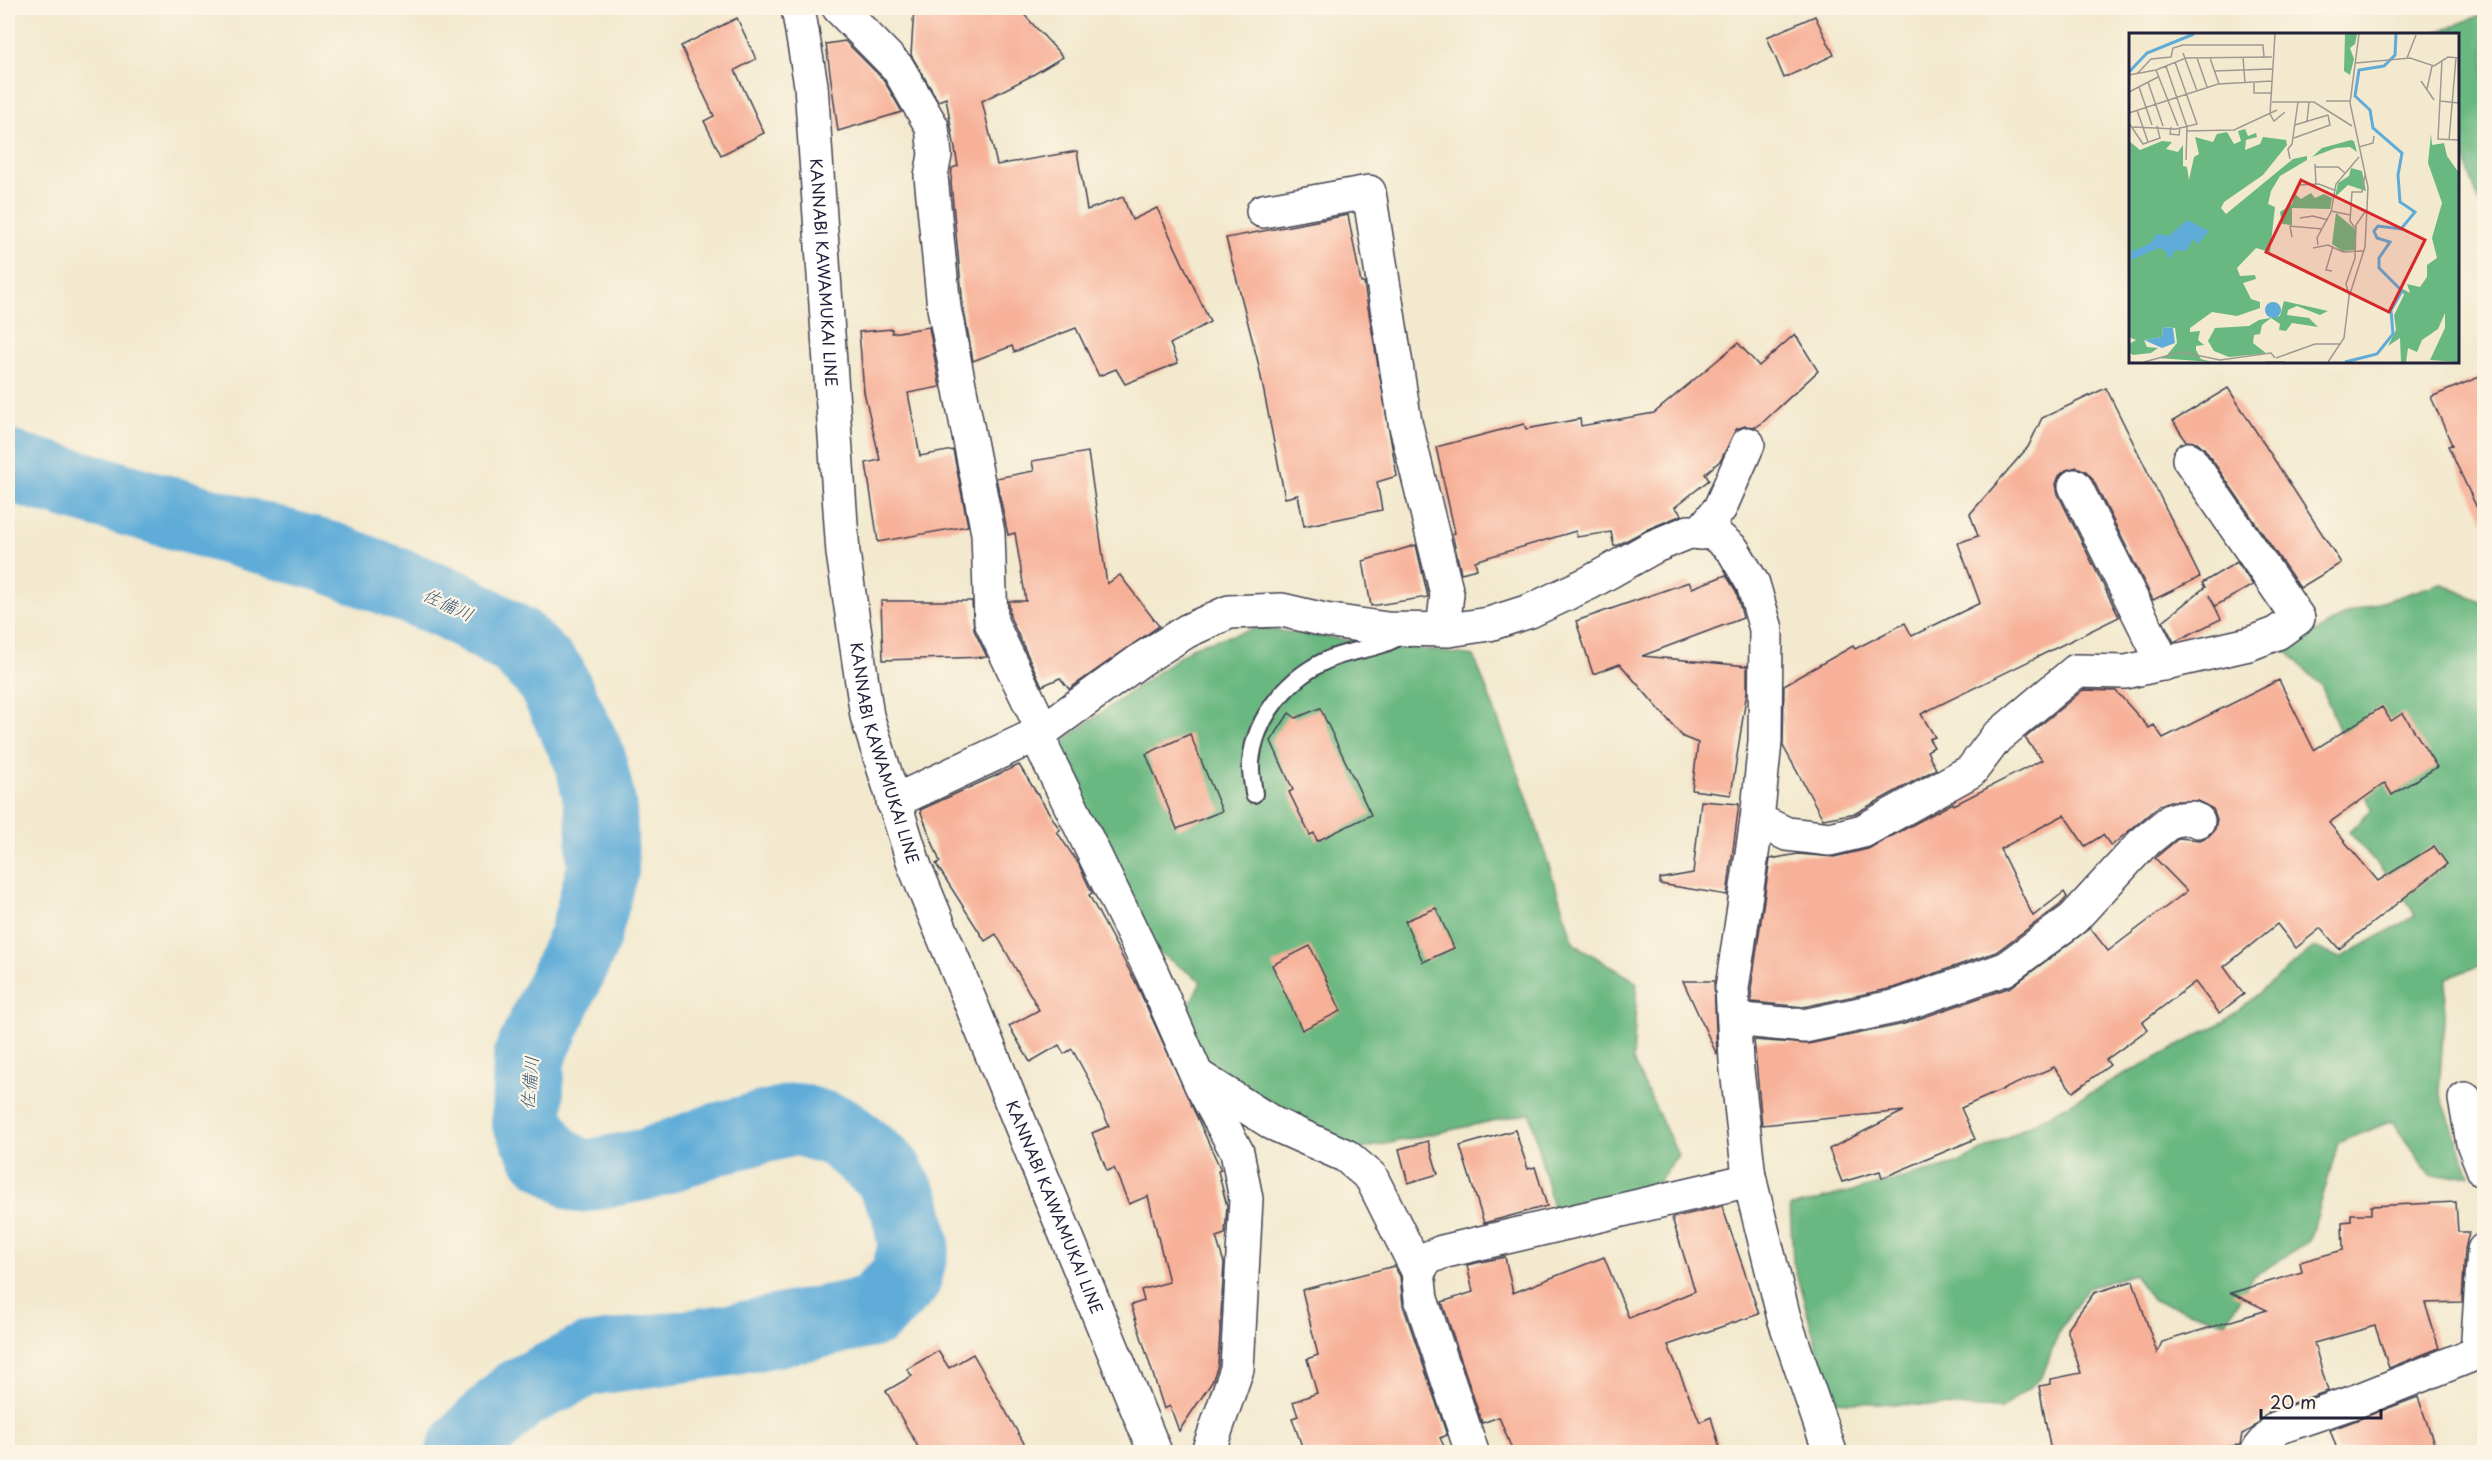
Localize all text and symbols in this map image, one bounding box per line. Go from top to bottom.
inset map [2129,33,2459,363]
street label: KANNABI KAWAMUKAI LINE [805,157,845,387]
water label: 佐備川 [418,580,479,627]
street label: KANNABI KAWAMUKAI LINE [845,640,926,867]
water label: 佐備川 [513,1055,544,1111]
street label: KANNABI KAWAMUKAI LINE [1001,1096,1110,1317]
scale bar [2261,1382,2381,1420]
text: 20 m [2270,1388,2316,1415]

